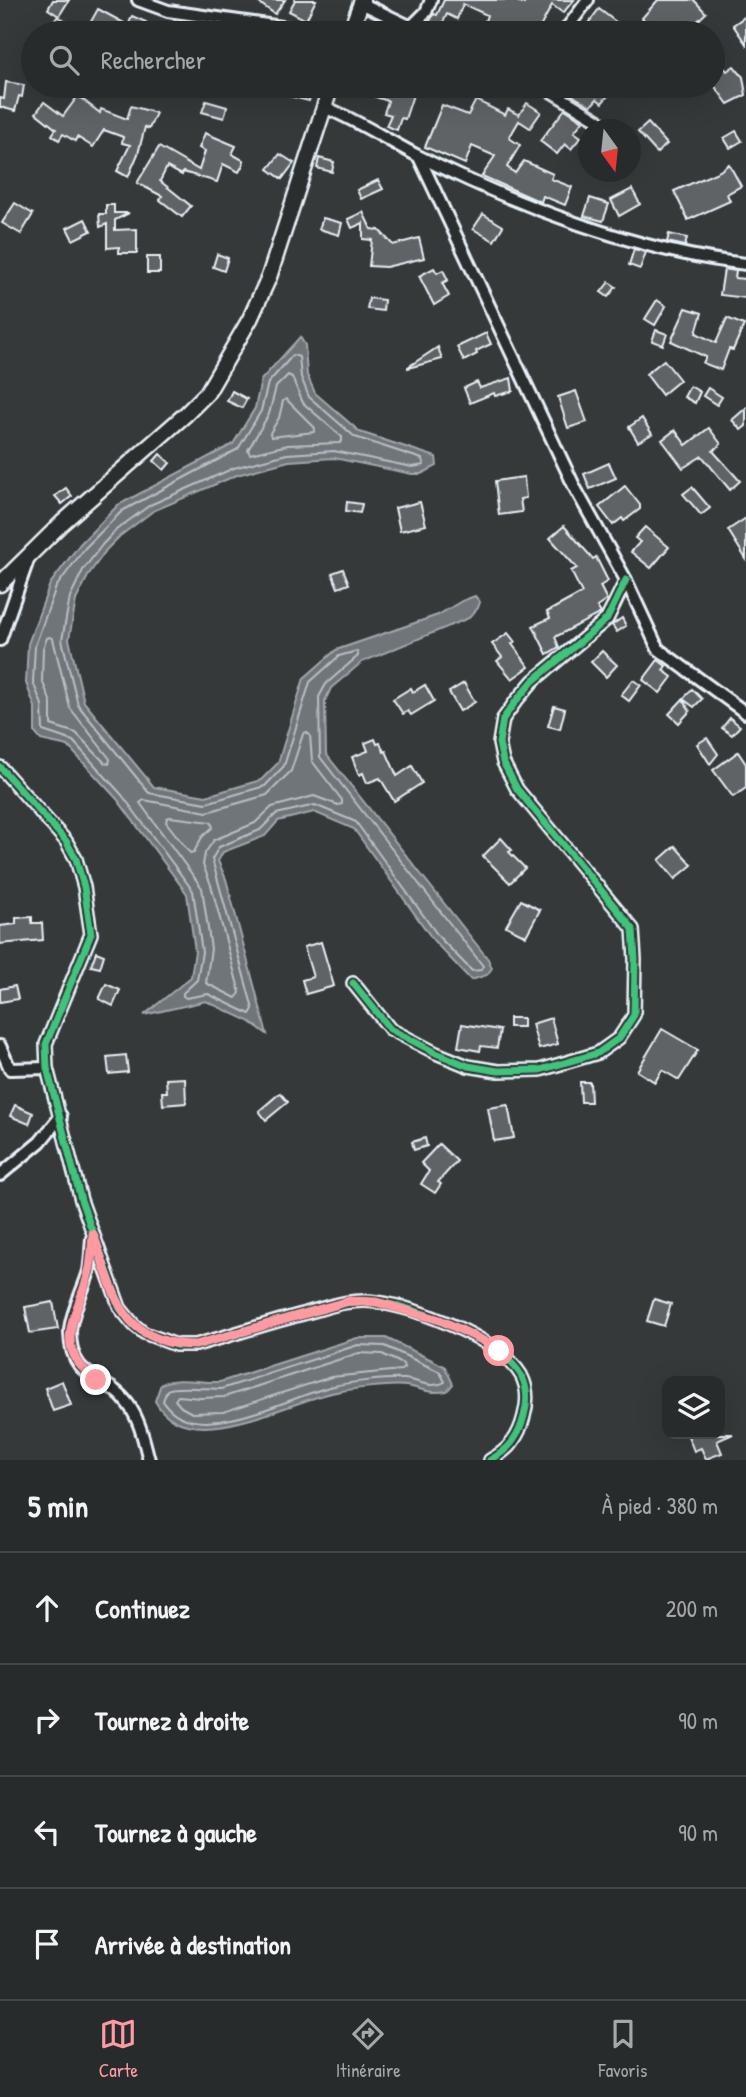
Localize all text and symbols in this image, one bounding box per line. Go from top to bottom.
search box [21,21,725,98]
icon: search [45,41,83,79]
text: Rechercher [101,42,206,77]
north arrow [578,119,641,182]
route start [483,1335,514,1366]
route end [80,1364,111,1395]
map controls [662,1376,725,1439]
button: layers [662,1376,725,1439]
text: 5 min [28,1486,88,1526]
text: À pied · 380 m [602,1490,718,1521]
icon: ahead [28,1589,66,1627]
text: Continuez [95,1591,190,1626]
text: 200 m [666,1593,718,1624]
icon: right [28,1701,66,1739]
text: Tournez à droite [95,1703,249,1738]
text: 90 m [678,1705,718,1736]
icon: left [28,1813,66,1851]
text: Tournez à gauche [95,1815,257,1850]
text: 90 m [678,1817,718,1848]
icon: arrive [28,1925,66,1963]
text: Arrivée à destination [95,1927,291,1962]
tab: Carte [99,2015,138,2083]
tab: Itinéraire [336,2015,401,2083]
tab: Favoris [599,2015,647,2083]

